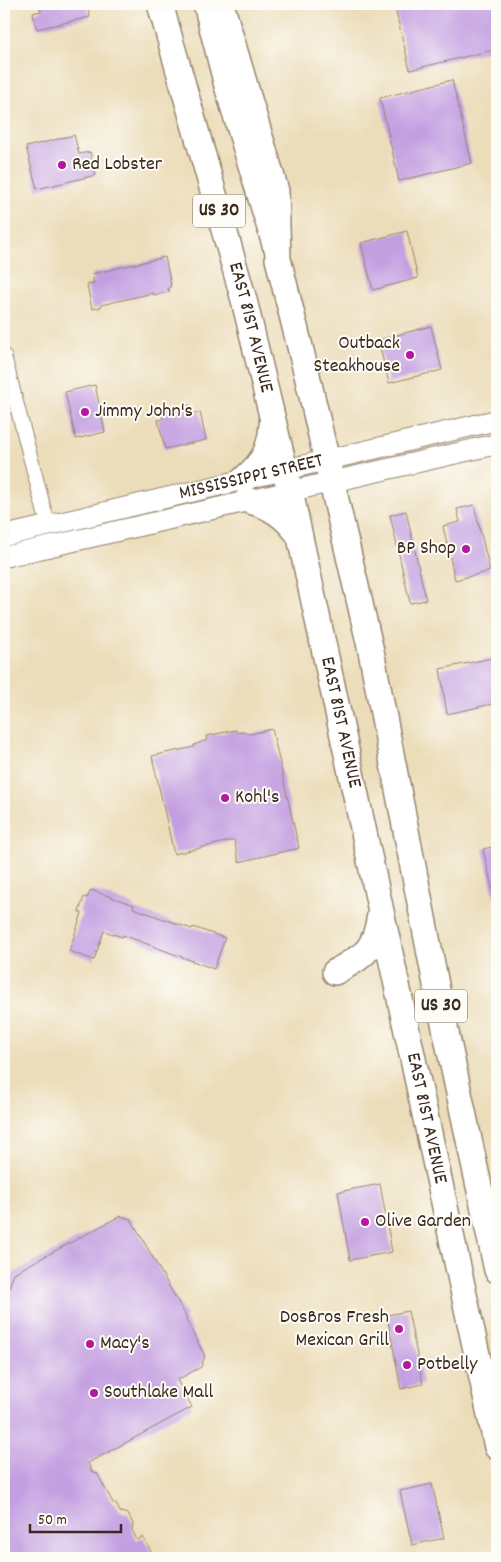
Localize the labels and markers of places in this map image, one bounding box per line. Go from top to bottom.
place label: Red Lobster [72,151,163,179]
marker: Red Lobster [56,159,68,171]
place label: Outback Steakhouse [314,330,400,381]
marker: Outback Steakhouse [404,349,416,361]
place label: Jimmy John's [95,398,193,426]
marker: Jimmy John's [79,406,91,418]
place label: BP Shop [397,535,456,563]
marker: BP Shop [460,543,472,555]
place label: Kohl's [235,784,279,812]
marker: Kohl's [219,792,231,804]
place label: Olive Garden [375,1208,471,1236]
marker: Olive Garden [359,1216,371,1228]
place label: DosBros Fresh Mexican Grill [280,1304,389,1355]
marker: DosBros Fresh Mexican Grill [393,1323,405,1335]
place label: Macy's [100,1330,150,1358]
marker: Macy's [84,1338,96,1350]
place label: Potbelly [417,1351,478,1379]
marker: Potbelly [401,1359,413,1371]
place label: Southlake Mall [104,1379,213,1407]
marker: Southlake Mall [88,1387,100,1399]

